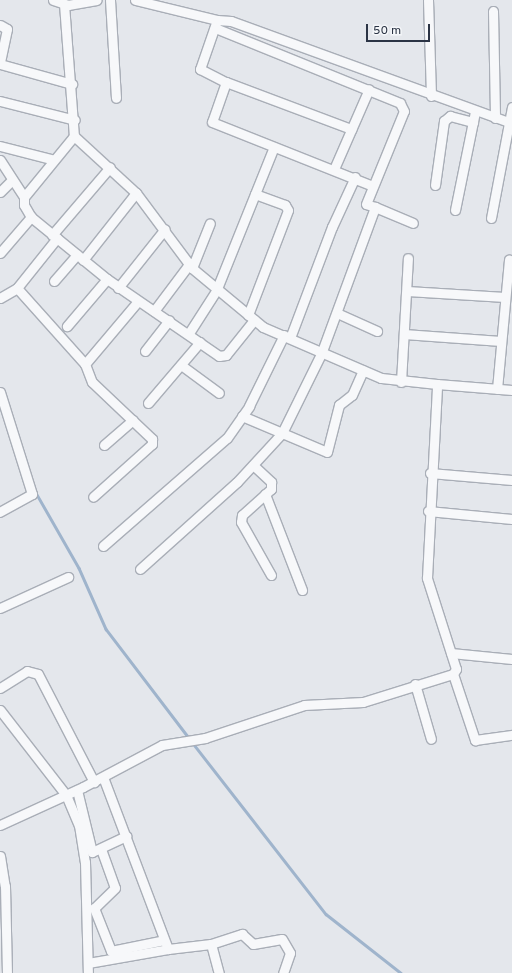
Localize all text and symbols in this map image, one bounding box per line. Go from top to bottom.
scale bar [368,16,432,42]
text: 50 m [373,23,401,39]

